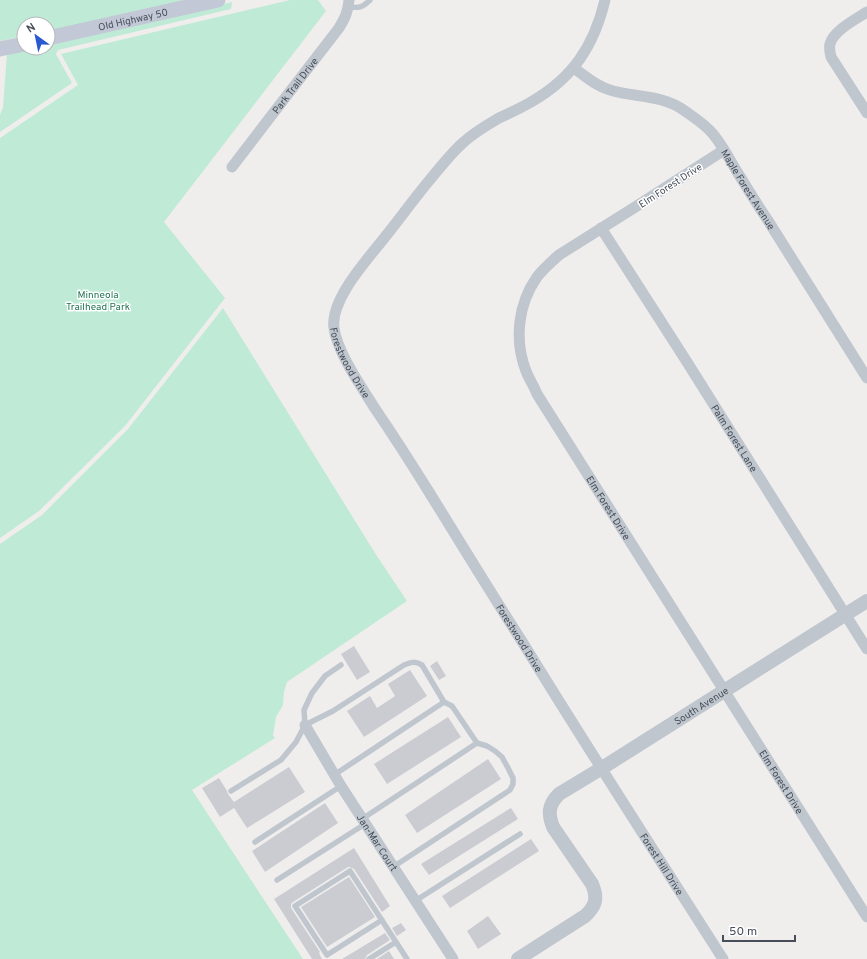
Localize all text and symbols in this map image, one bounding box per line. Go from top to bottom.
street label: Old Highway 50 [97,6,169,35]
north arrow [16,16,56,56]
text: N [24,20,38,36]
street label: Park Trail Drive [270,55,322,117]
street label: Maple Forest Avenue [717,147,777,233]
street label: Elm Forest Drive [637,161,705,212]
park label: Minneola Trailhead Park [66,289,130,314]
street label: Forestwood Drive [326,327,372,401]
street label: Palm Forest Lane [707,403,759,475]
street label: Elm Forest Drive [582,474,632,543]
street label: Forestwood Drive [492,602,545,675]
street label: South Avenue [672,685,731,729]
street label: Elm Forest Drive [755,748,805,817]
street label: Jan-Mar Court [353,812,400,874]
street label: Forest Hill Drive [636,831,686,898]
scale bar [723,917,795,943]
text: 50 m [729,924,757,940]

